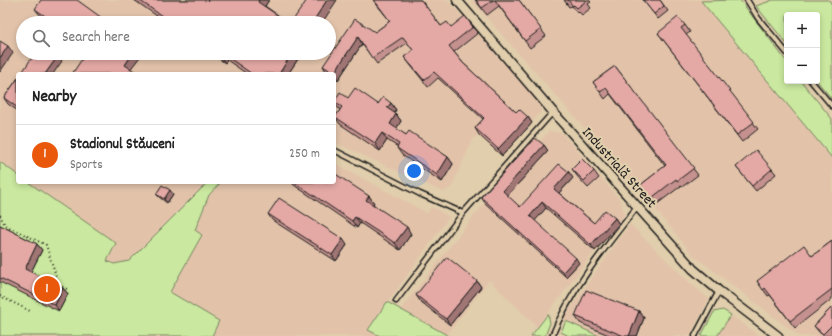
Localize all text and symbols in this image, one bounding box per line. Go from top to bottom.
map controls [784,12,820,84]
button: + [784,12,820,48]
search box [16,16,336,60]
icon: search [30,27,52,49]
text: Search here [62,27,130,49]
button: − [784,48,820,84]
text: Nearby [32,86,76,110]
street label: Industrială Street [576,123,662,214]
text: Stadionul Stăuceni [70,134,174,156]
text: 1 [44,145,46,164]
text: 250 m [289,145,320,164]
text: Sports [70,156,103,175]
your location [404,161,424,181]
pin: 1 [34,274,60,304]

